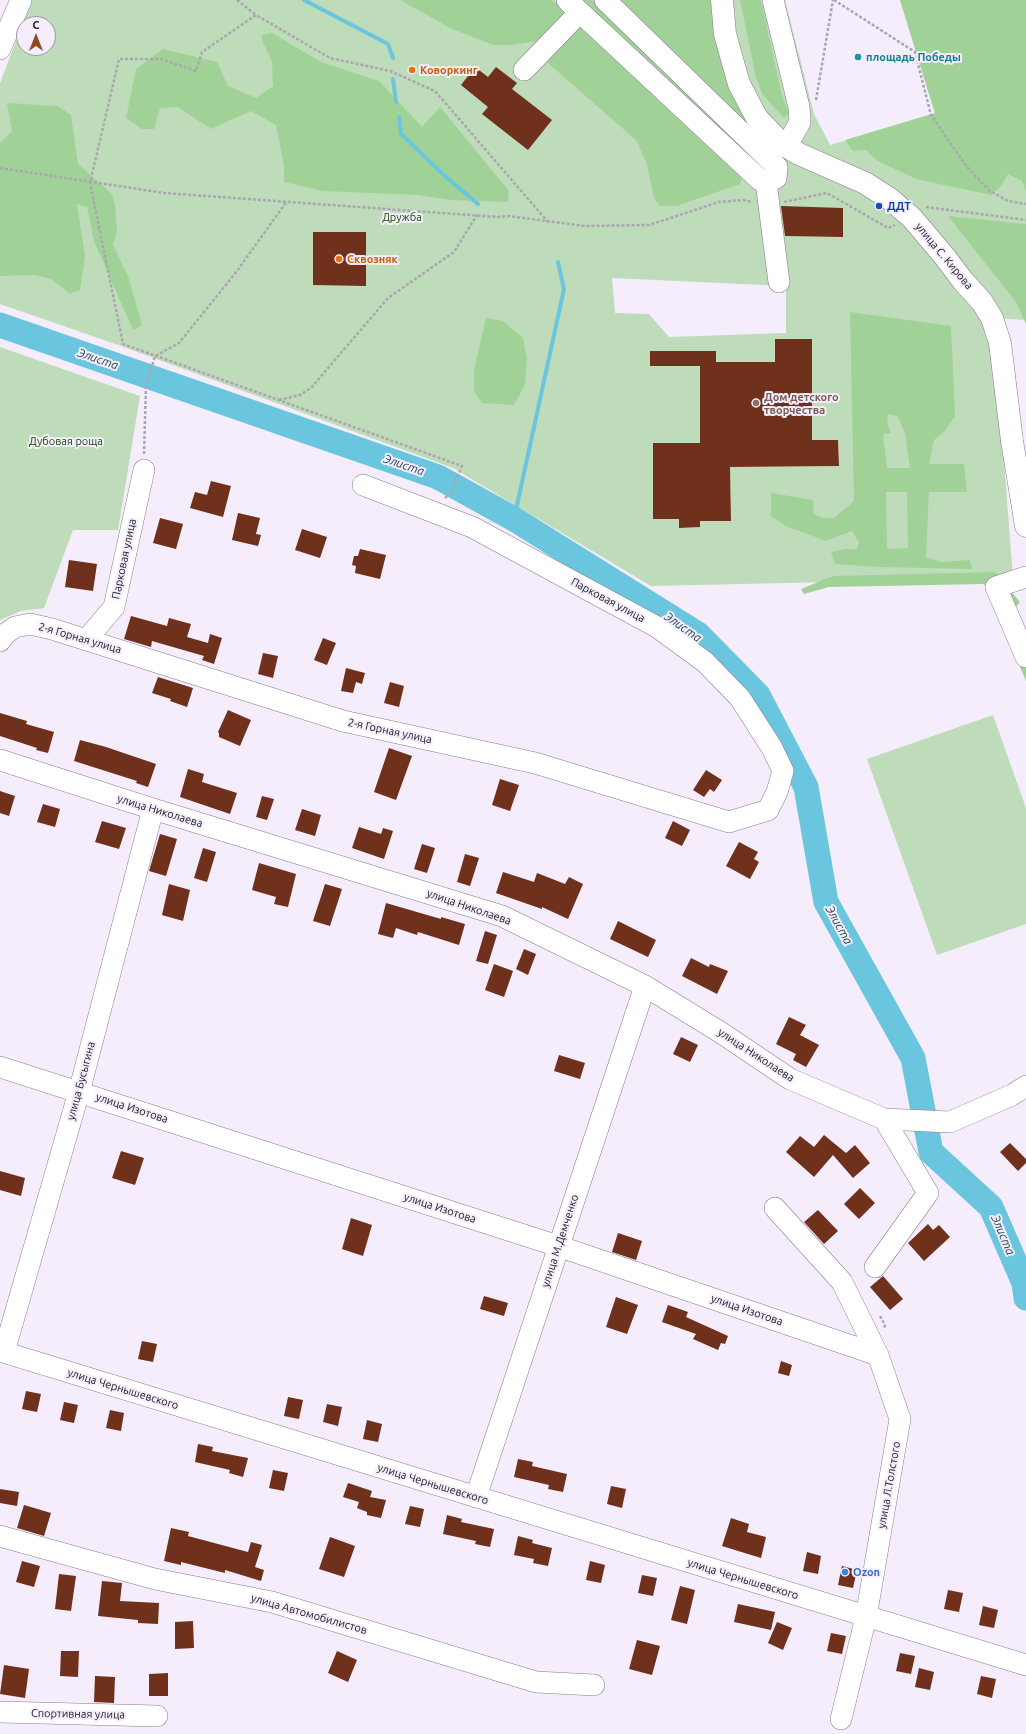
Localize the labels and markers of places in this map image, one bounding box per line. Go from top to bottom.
place label: площадь Победы [866,50,961,64]
marker: площадь Победы [853,52,863,62]
place label: Коворкинг [420,63,478,77]
marker: Коворкинг [407,65,417,75]
place label: ДДТ [887,199,911,213]
marker: ДДТ [874,201,884,211]
place label: Сквозняк [347,252,398,266]
marker: Сквозняк [334,254,344,264]
place label: Дом детского творчества [764,390,839,416]
marker: Дом детского творчества [751,398,761,408]
place label: Ozon [853,1565,880,1579]
marker: Ozon [840,1567,850,1577]

